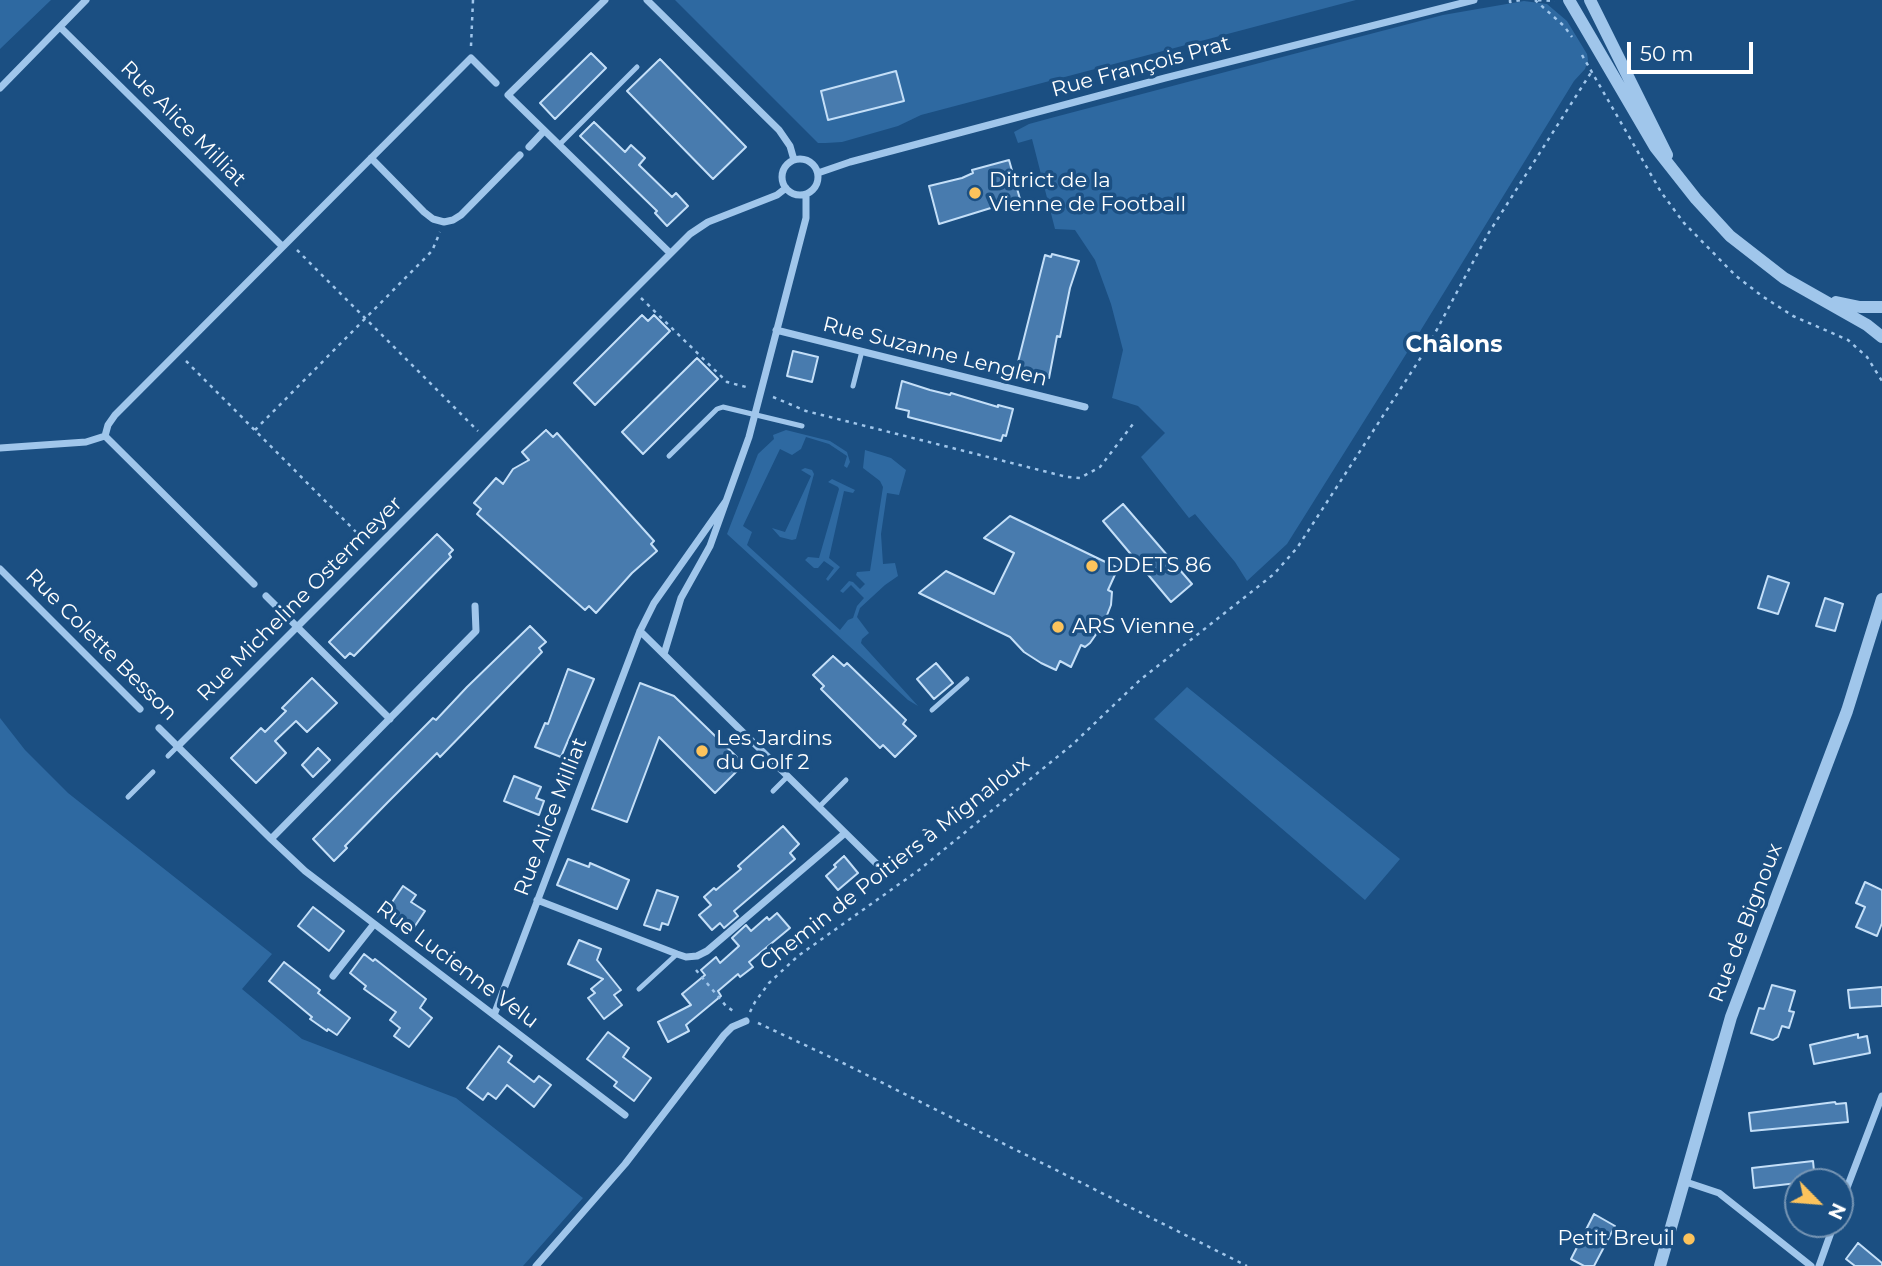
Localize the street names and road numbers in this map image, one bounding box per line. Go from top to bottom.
street label: Rue François Prat [1049,31,1233,103]
street label: Rue Alice Milliat [115,56,251,192]
street label: Rue Suzanne Lenglen [820,312,1050,392]
street label: Rue Micheline Ostermeyer [192,491,408,707]
street label: Rue Colette Besson [20,564,182,726]
street label: Rue Alice Milliat [509,734,593,900]
street label: Chemin de Poitiers à Mignaloux [755,750,1035,976]
street label: Rue de Bignoux [1704,840,1788,1006]
street label: Rue Lucienne Velu [371,896,543,1034]

